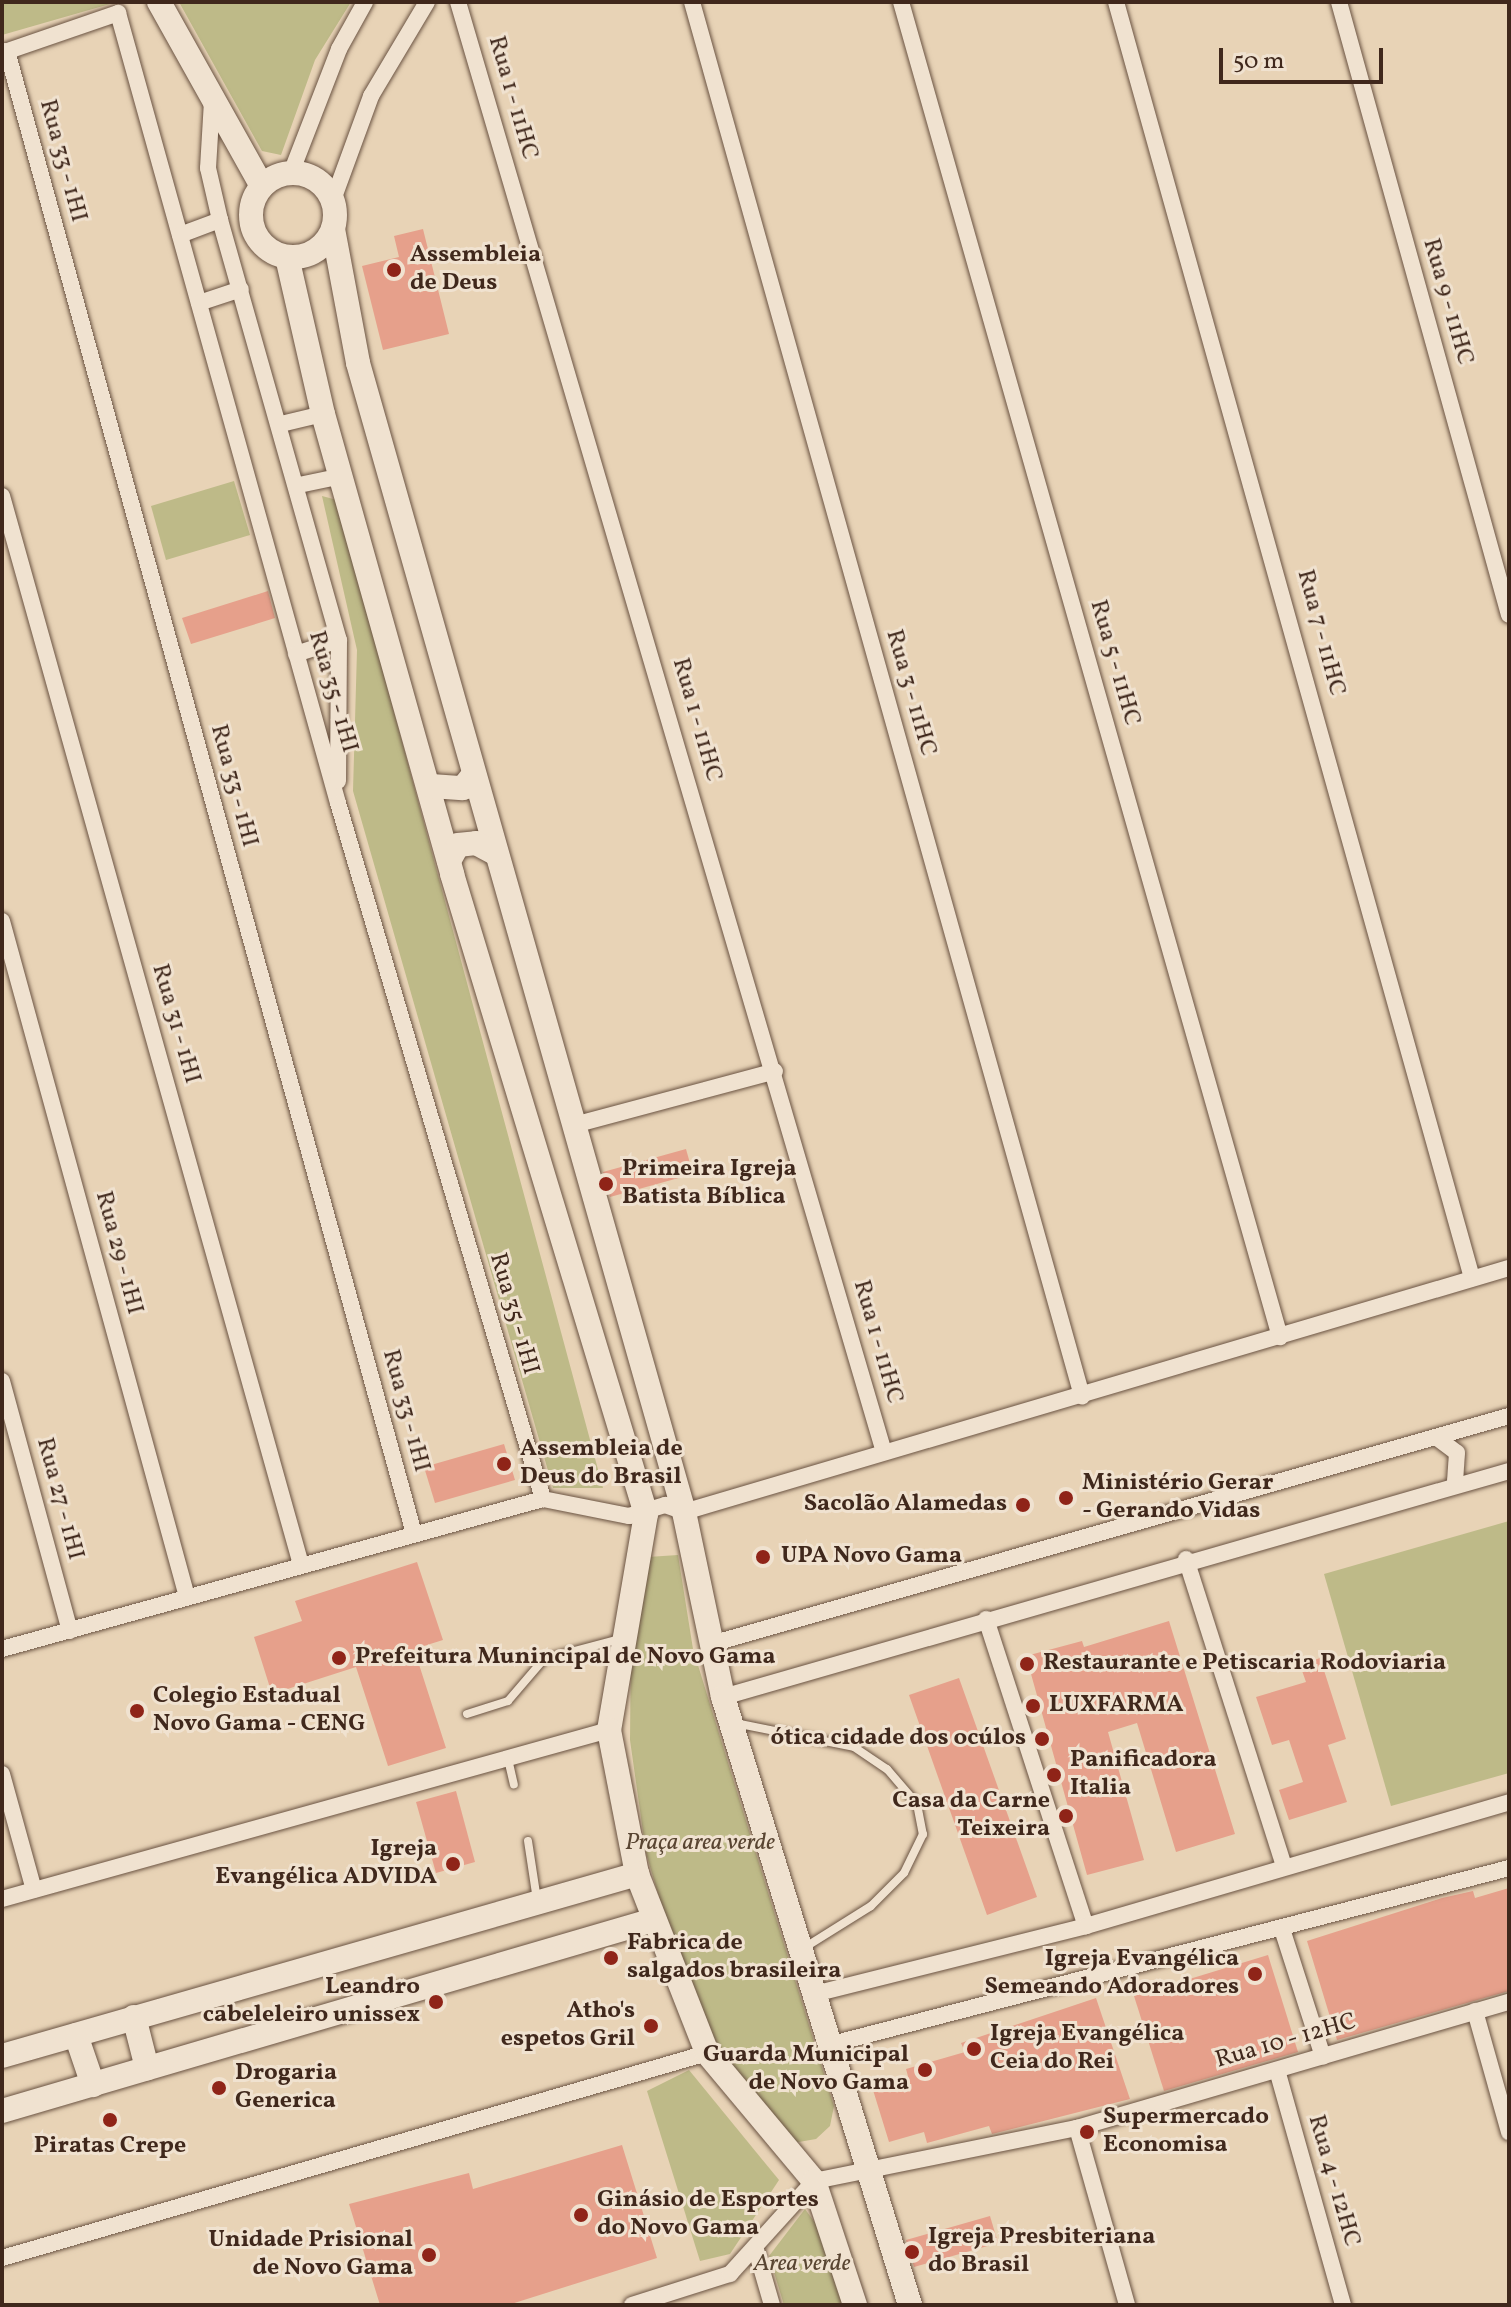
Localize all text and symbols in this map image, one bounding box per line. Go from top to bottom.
street label: Rua 1 - 11HC [481,32,543,164]
scale bar [1223,32,1387,82]
text: 50 m [1233,45,1285,79]
street label: Rua 33 - 1HI [32,96,92,226]
street label: Rua 9 - 11HC [1415,235,1479,369]
place label: Assembleia de Deus [410,242,541,298]
marker: Assembleia de Deus [385,261,403,279]
street label: Rua 7 - 11HC [1289,566,1351,700]
street label: Rua 5 - 11HC [1082,596,1146,730]
street label: Rua 3 - 11HC [878,626,942,760]
street label: Rua 35 - 1HI [301,627,363,757]
street label: Rua 1 - 11HC [665,654,727,786]
street label: Rua 33 - 1HI [203,721,263,851]
street label: Rua 31 - 1HI [144,960,206,1088]
place label: Primeira Igreja Batista Bíblica [622,1156,797,1212]
marker: Primeira Igreja Batista Bíblica [597,1175,615,1193]
street label: Rua 29 - 1HI [88,1188,148,1318]
street label: Rua 35 - 1HI [482,1249,544,1379]
street label: Rua 1 - 11HC [846,1276,908,1408]
street label: Rua 33 - 1HI [375,1346,435,1476]
street label: Rua 27 - 1HI [29,1434,89,1564]
place label: Assembleia de Deus do Brasil [520,1436,683,1492]
marker: Assembleia de Deus do Brasil [495,1455,513,1473]
place label: Ministério Gerar - Gerando Vidas [1082,1470,1273,1526]
marker: Ministério Gerar - Gerando Vidas [1057,1489,1075,1507]
place label: Sacolão Alamedas [804,1491,1007,1519]
marker: Sacolão Alamedas [1014,1496,1032,1514]
place label: UPA Novo Gama [781,1543,962,1571]
marker: UPA Novo Gama [752,1546,774,1568]
place label: Prefeitura Munincipal de Novo Gama [355,1644,776,1672]
marker: Prefeitura Munincipal de Novo Gama [330,1649,348,1667]
place label: Restaurante e Petiscaria Rodoviaria [1043,1650,1446,1678]
marker: Restaurante e Petiscaria Rodoviaria [1018,1655,1036,1673]
place label: Colegio Estadual Novo Gama - CENG [153,1683,367,1739]
place label: LUXFARMA [1049,1692,1184,1720]
marker: LUXFARMA [1024,1697,1042,1715]
marker: Colegio Estadual Novo Gama - CENG [128,1702,146,1720]
place label: ótica cidade dos ocúlos [771,1725,1026,1753]
marker: ótica cidade dos ocúlos [1033,1730,1051,1748]
place label: Panificadora Italia [1070,1747,1217,1803]
marker: Panificadora Italia [1045,1766,1063,1784]
place label: Casa da Carne Teixeira [892,1788,1050,1844]
marker: Casa da Carne Teixeira [1057,1807,1075,1825]
park label: Praça area verde [625,1830,775,1858]
place label: Igreja Evangélica ADVIDA [215,1836,437,1892]
marker: Igreja Evangélica ADVIDA [444,1855,462,1873]
place label: Fabrica de salgados brasileira [627,1930,841,1986]
place label: Igreja Evangélica Semeando Adoradores [984,1946,1239,2002]
marker: Fabrica de salgados brasileira [602,1949,620,1967]
marker: Igreja Evangélica Semeando Adoradores [1246,1965,1264,1983]
place label: Leandro cabeleleiro unissex [203,1974,420,2030]
marker: Leandro cabeleleiro unissex [427,1993,445,2011]
place label: Atho's espetos Gril [501,1998,635,2054]
street label: Rua 10 - 12HC [1212,2008,1360,2076]
marker: Atho's espetos Gril [642,2017,660,2035]
place label: Igreja Evangélica Ceia do Rei [990,2021,1184,2077]
marker: Igreja Evangélica Ceia do Rei [965,2040,983,2058]
place label: Guarda Municipal de Novo Gama [703,2042,909,2098]
place label: Drogaria Generica [235,2060,337,2116]
marker: Guarda Municipal de Novo Gama [916,2061,934,2079]
marker: Drogaria Generica [210,2079,228,2097]
place label: Supermercado Economisa [1103,2104,1269,2160]
marker: Piratas Crepe [101,2111,119,2129]
street label: Rua 4 - 12HC [1300,2111,1366,2251]
marker: Supermercado Economisa [1078,2123,1096,2141]
place label: Piratas Crepe [34,2133,186,2161]
place label: Ginásio de Esportes do Novo Gama [597,2187,819,2243]
marker: Ginásio de Esportes do Novo Gama [572,2206,590,2224]
place label: Igreja Presbiteriana do Brasil [928,2224,1155,2280]
place label: Unidade Prisional de Novo Gama [208,2227,413,2283]
marker: Igreja Presbiteriana do Brasil [903,2243,921,2261]
marker: Unidade Prisional de Novo Gama [420,2246,438,2264]
park label: Area verde [754,2251,850,2279]

